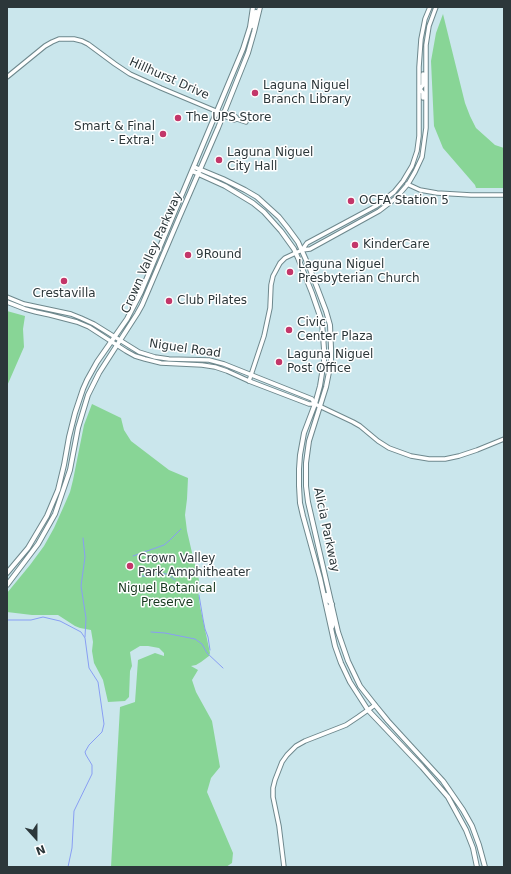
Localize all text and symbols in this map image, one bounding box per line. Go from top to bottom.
street label: Hillhurst Drive [127,55,211,103]
place label: Laguna Niguel Branch Library [263,79,351,107]
marker: Laguna Niguel Branch Library [250,88,260,98]
place label: The UPS Store [186,111,271,125]
marker: The UPS Store [173,113,183,123]
place label: Smart & Final - Extra! [74,120,155,148]
marker: Smart & Final - Extra! [158,129,168,139]
place label: Laguna Niguel City Hall [227,146,313,174]
marker: Laguna Niguel City Hall [214,155,224,165]
street label: Crown Valley Parkway [119,190,185,316]
place label: OCFA Station 5 [359,194,449,208]
marker: OCFA Station 5 [346,196,356,206]
place label: KinderCare [363,238,430,252]
marker: KinderCare [350,240,360,250]
place label: 9Round [196,248,242,262]
marker: 9Round [183,250,193,260]
place label: Laguna Niguel Presbyterian Church [298,258,420,286]
marker: Laguna Niguel Presbyterian Church [285,267,295,277]
marker: Crestavilla [59,276,69,286]
place label: Crestavilla [32,287,96,301]
place label: Club Pilates [177,294,247,308]
marker: Club Pilates [164,296,174,306]
place label: Civic Center Plaza [297,316,373,344]
marker: Civic Center Plaza [284,325,294,335]
street label: Niguel Road [148,337,222,361]
place label: Laguna Niguel Post Office [287,348,373,376]
marker: Laguna Niguel Post Office [274,357,284,367]
street label: Alicia Parkway [310,486,342,574]
place label: Crown Valley Park Amphitheater [138,552,250,580]
marker: Crown Valley Park Amphitheater [125,561,135,571]
park label: Niguel Botanical Preserve [118,582,216,610]
north arrow [16,818,56,858]
text: N [34,842,47,857]

